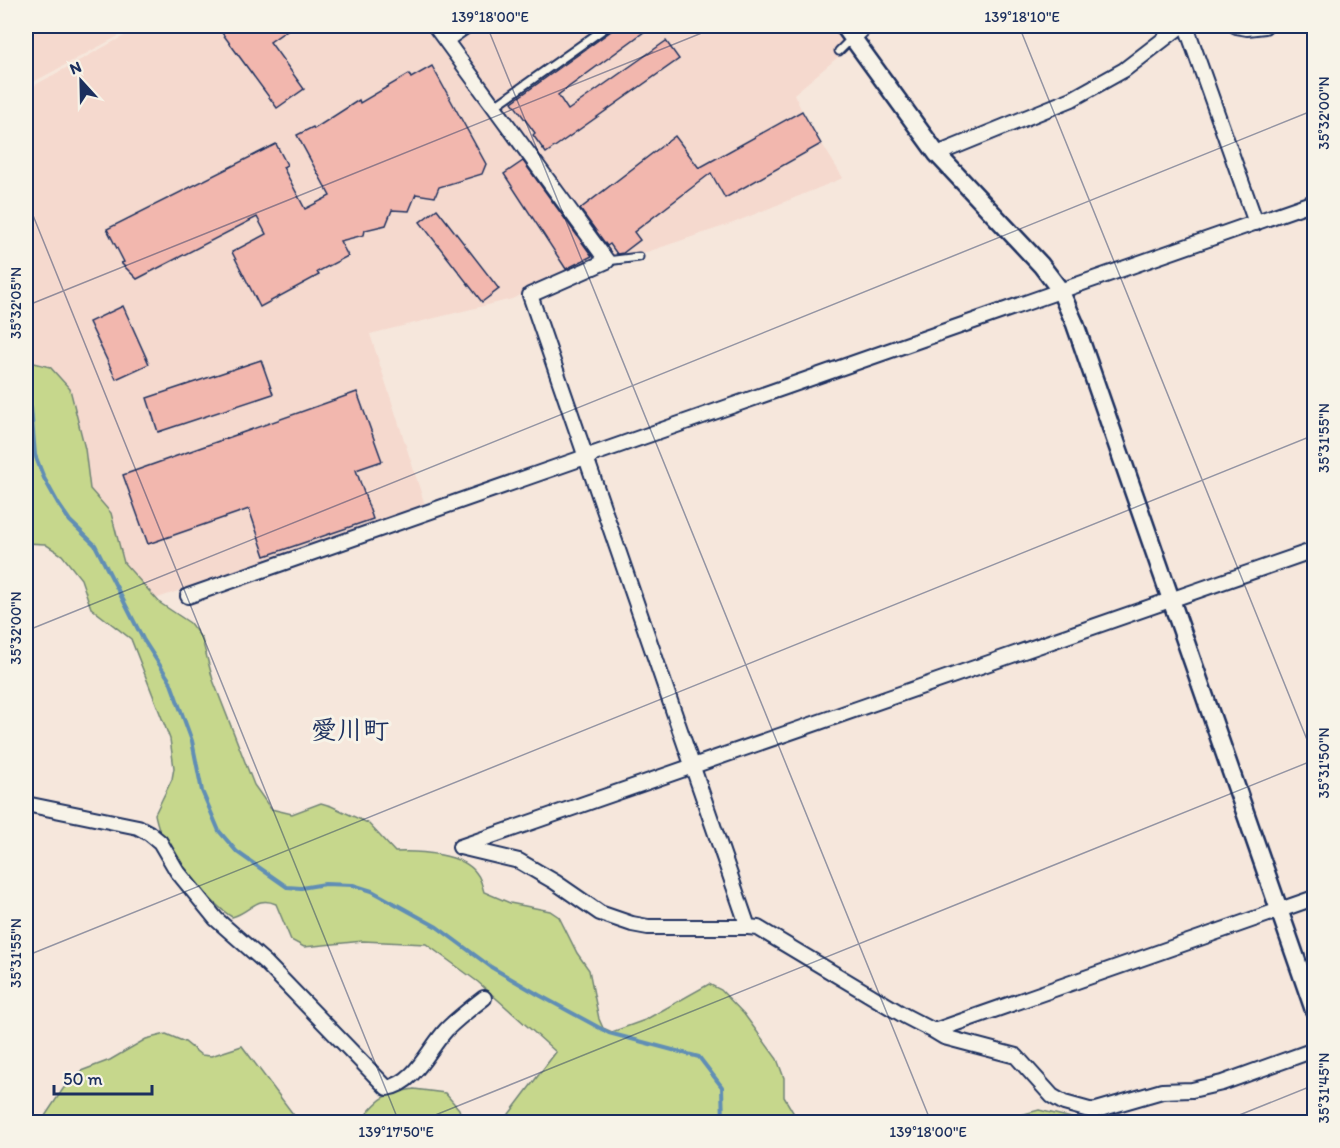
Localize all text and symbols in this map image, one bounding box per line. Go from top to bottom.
text: 139°18'00"E [451,8,529,26]
text: 139°18'10"E [984,8,1060,26]
north arrow [51,51,111,111]
text: N [67,57,84,78]
text: 35°32'00"N [1315,76,1333,150]
text: 35°32'05"N [7,267,25,339]
text: 35°31'55"N [1315,403,1333,473]
text: 35°32'00"N [7,591,25,665]
district label: 愛川町 [311,714,389,746]
text: 35°31'50"N [1315,727,1333,799]
text: 35°31'55"N [7,918,25,988]
text: 35°31'45"N [1315,1053,1333,1123]
scale bar [54,1058,152,1096]
text: 50 m [63,1068,103,1090]
text: 139°17'50"E [358,1123,434,1141]
text: 139°18'00"E [889,1123,967,1141]

